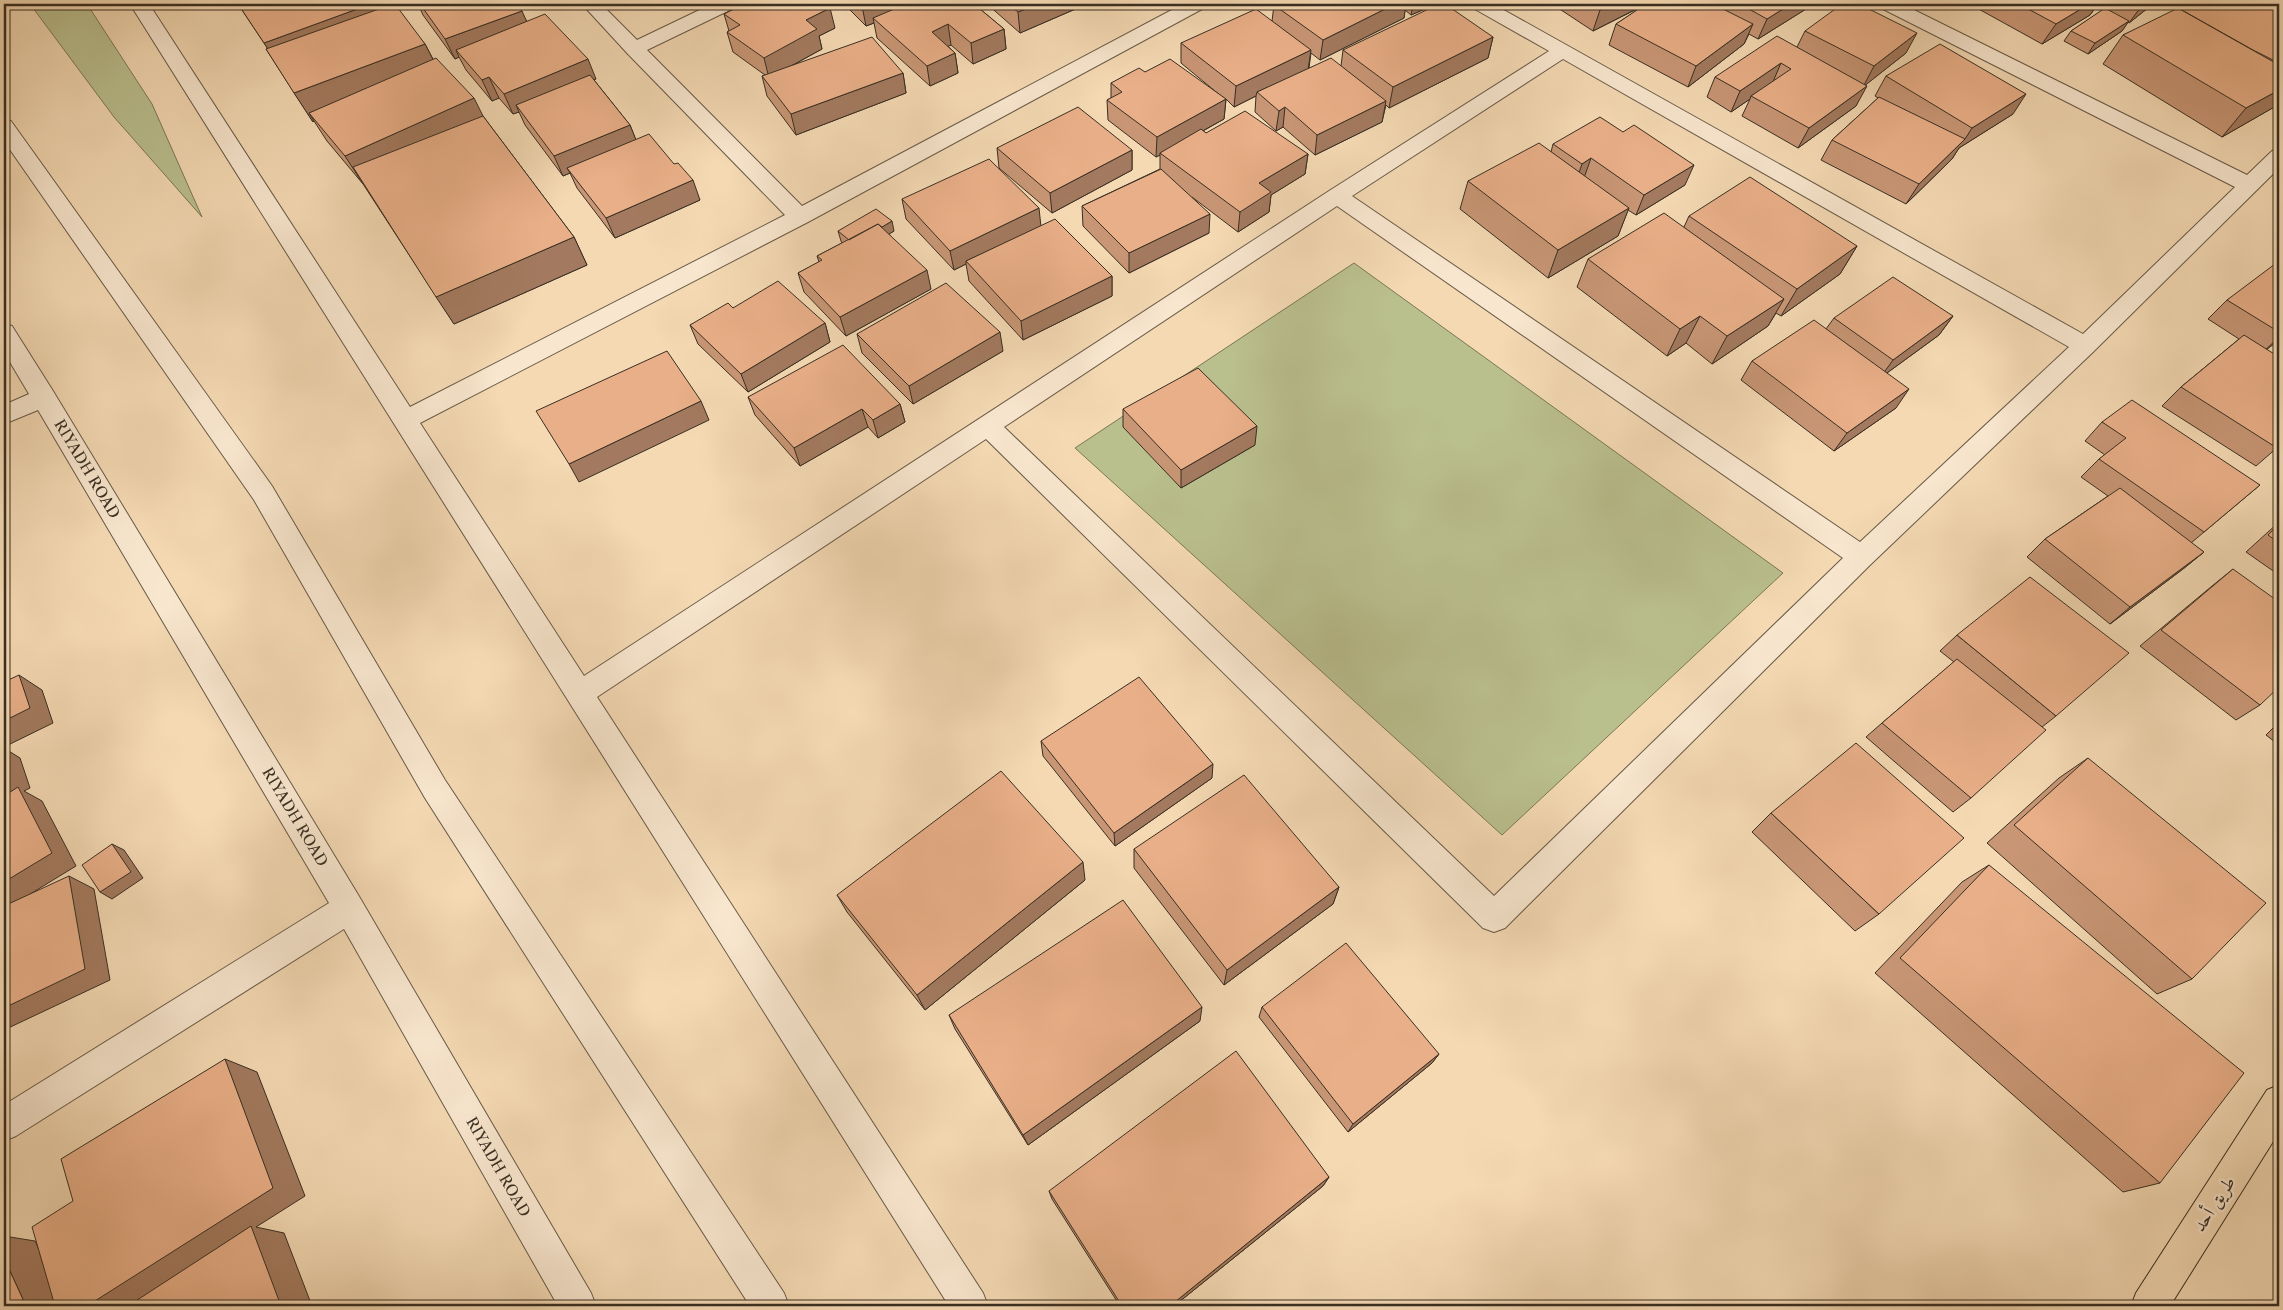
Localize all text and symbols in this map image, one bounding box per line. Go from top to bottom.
street label: RIYADH ROAD [50,416,124,522]
street label: RIYADH ROAD [258,764,332,870]
street label: RIYADH ROAD [462,1113,535,1220]
street label: طريق أحد [2186,1171,2241,1236]

